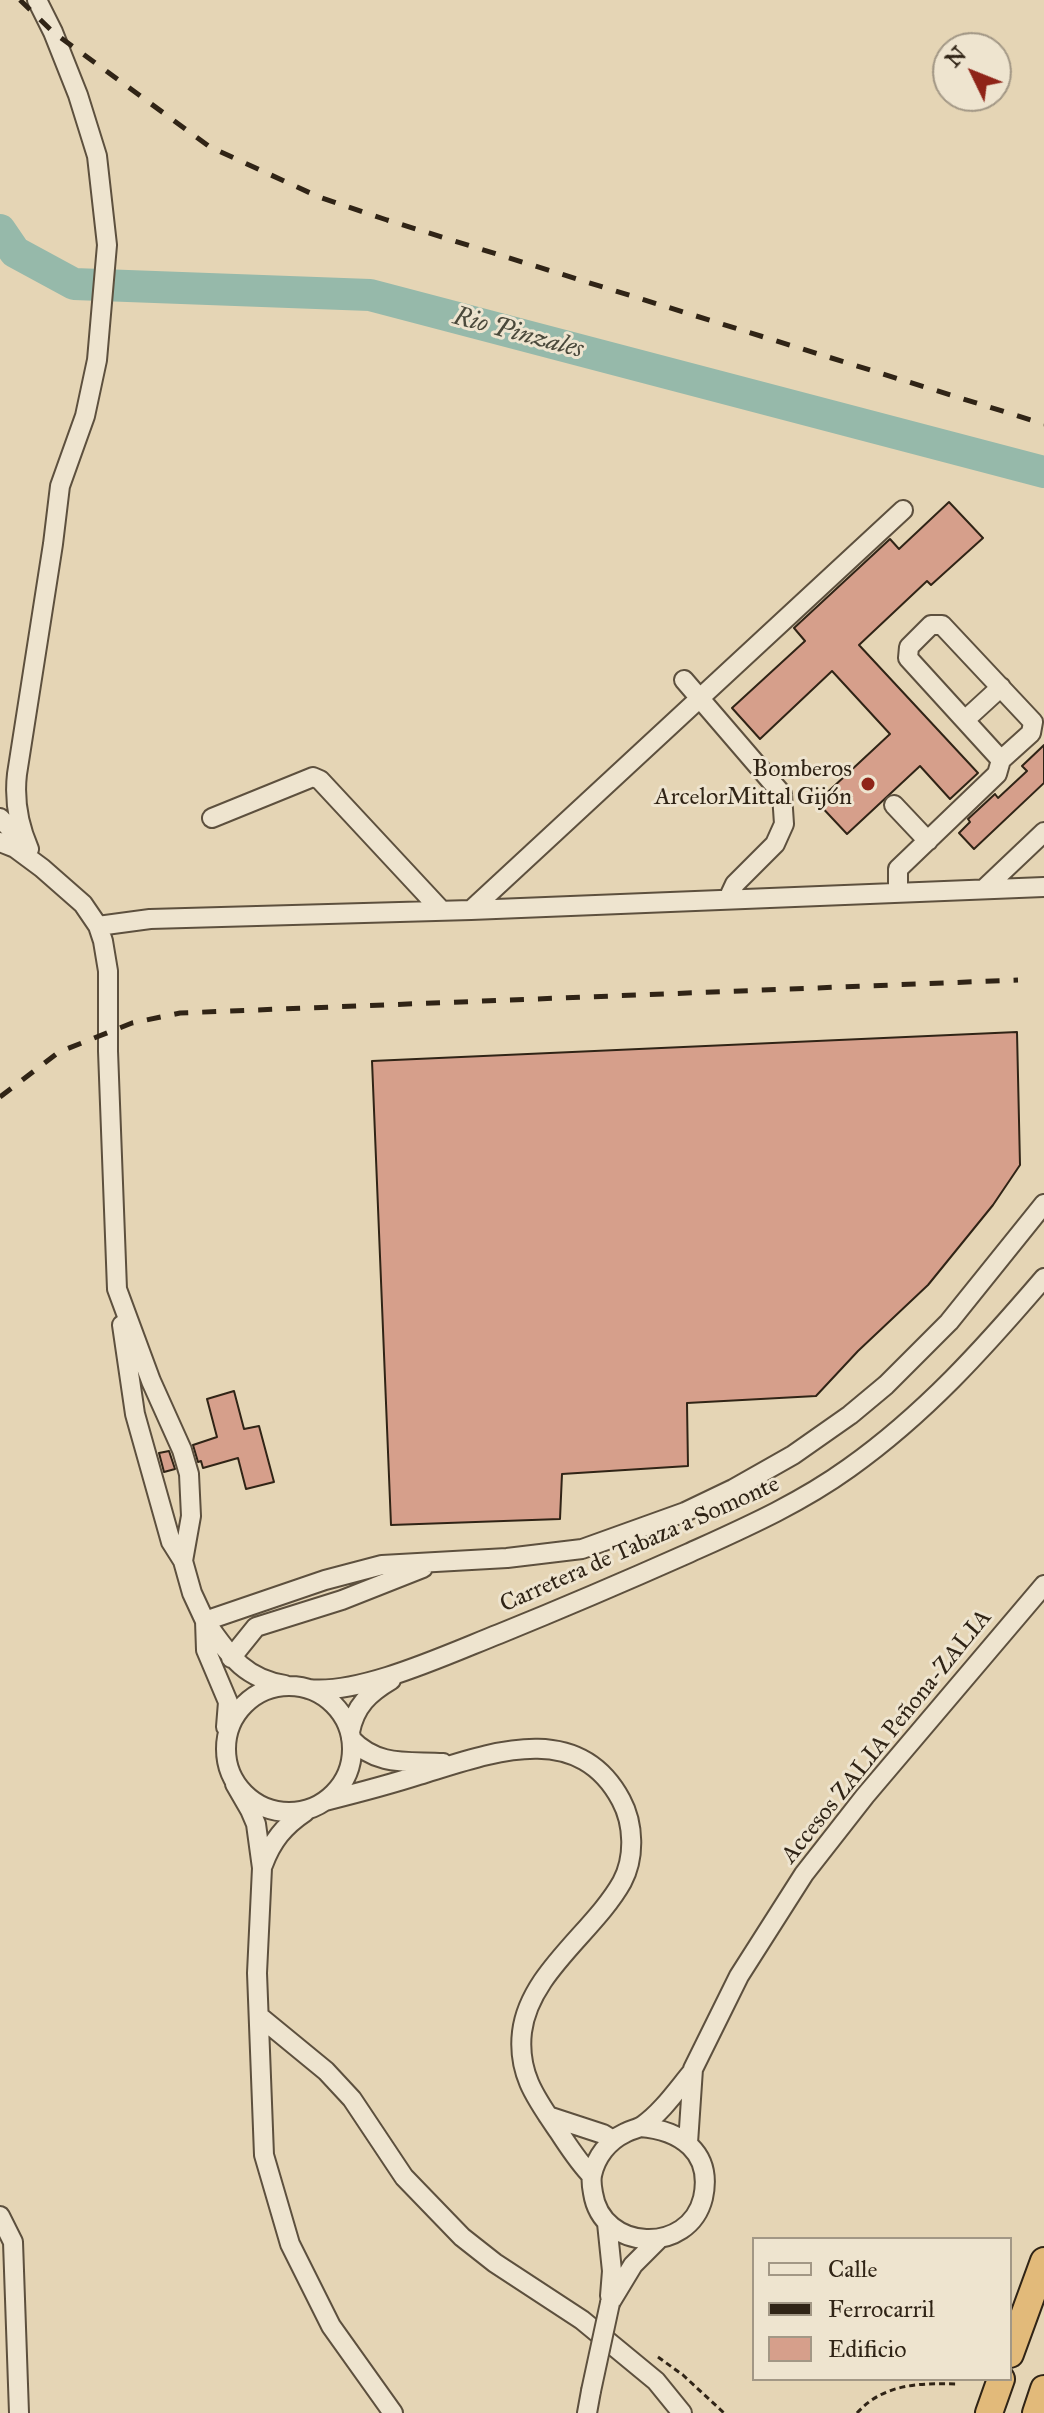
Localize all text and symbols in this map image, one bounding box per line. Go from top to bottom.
north arrow [932,32,1012,112]
text: N [939,41,972,73]
water label: Rio Pinzales [450,302,586,366]
place label: Bomberos ArcelorMittal Gijón [654,756,852,812]
marker: Bomberos ArcelorMittal Gijón [859,775,877,793]
street label: Carretera de Tabaza a Somonte [496,1470,784,1620]
street label: Accesos ZALIA Peñona-ZALIA [776,1604,998,1870]
legend [752,2237,1012,2381]
text: Calle [828,2254,877,2284]
text: Ferrocarril [828,2294,935,2324]
text: Edificio [828,2334,907,2364]

